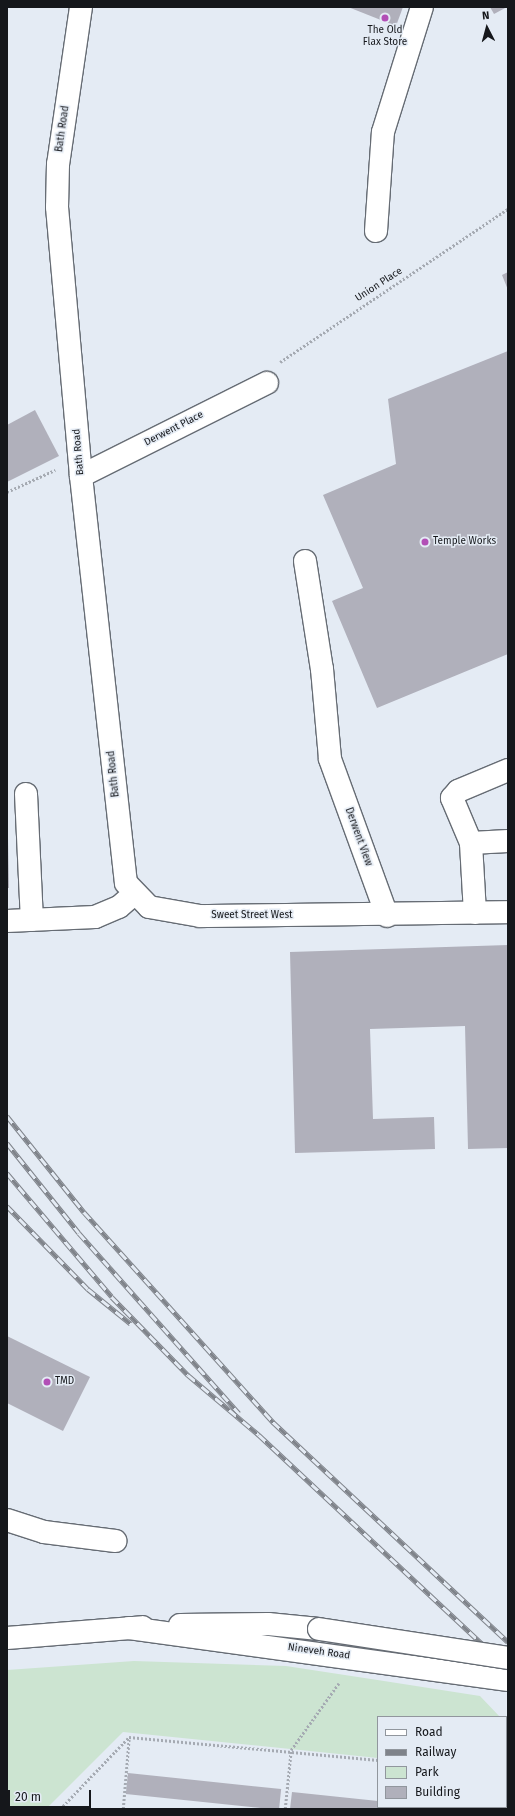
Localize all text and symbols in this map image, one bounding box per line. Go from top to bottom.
north arrow [467,8,507,48]
text: N [481,9,490,22]
marker: The Old Flax Store [380,13,390,23]
place label: The Old Flax Store [363,24,407,48]
street label: Bath Road [54,105,72,153]
street label: Union Place [353,265,405,305]
street label: Derwent Place [143,409,205,449]
street label: Bath Road [71,428,87,476]
place label: Temple Works [433,536,496,548]
marker: Temple Works [420,537,430,547]
street label: Bath Road [106,750,122,798]
street label: Derwent View [342,806,374,868]
street label: Sweet Street West [211,910,293,922]
place label: TMD [55,1376,74,1388]
marker: TMD [42,1377,52,1387]
street label: Nineveh Road [287,1642,351,1662]
legend [377,1716,507,1808]
text: Road [415,1725,443,1739]
text: Railway [415,1745,456,1759]
text: Park [415,1765,439,1779]
scale bar [10,1782,93,1808]
text: Building [415,1785,460,1799]
text: 20 m [15,1790,41,1804]

